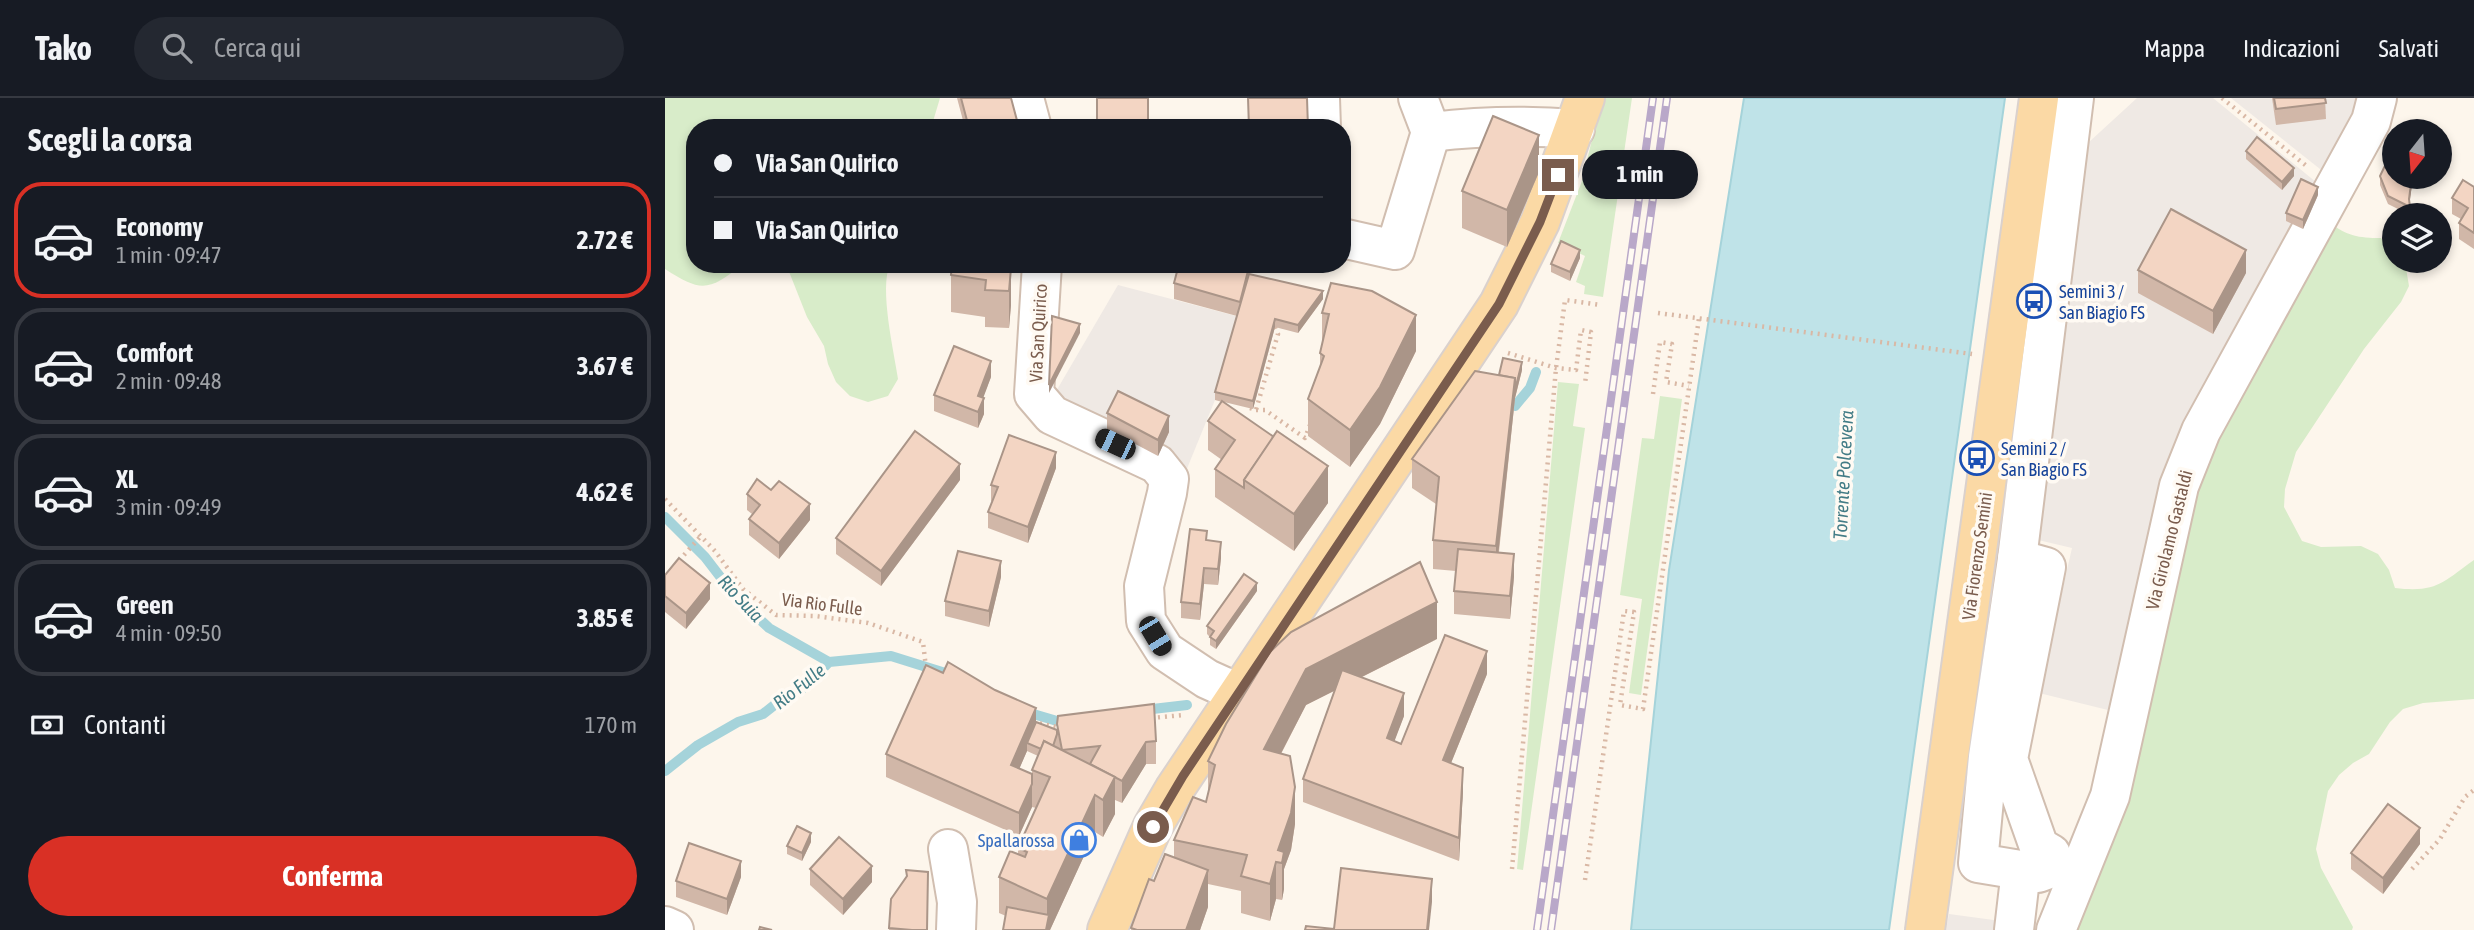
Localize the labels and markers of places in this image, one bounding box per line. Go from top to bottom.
place label: Semini 3 / San Biagio FS [2059,281,2145,323]
bus stop icon: Semini 3 / San Biagio FS [2015,282,2053,320]
place label: Semini 2 / San Biagio FS [2001,438,2087,480]
bus stop icon: Semini 2 / San Biagio FS [1958,439,1996,477]
shop icon: Spallarossa [1060,821,1098,859]
place label: Spallarossa [978,830,1055,851]

